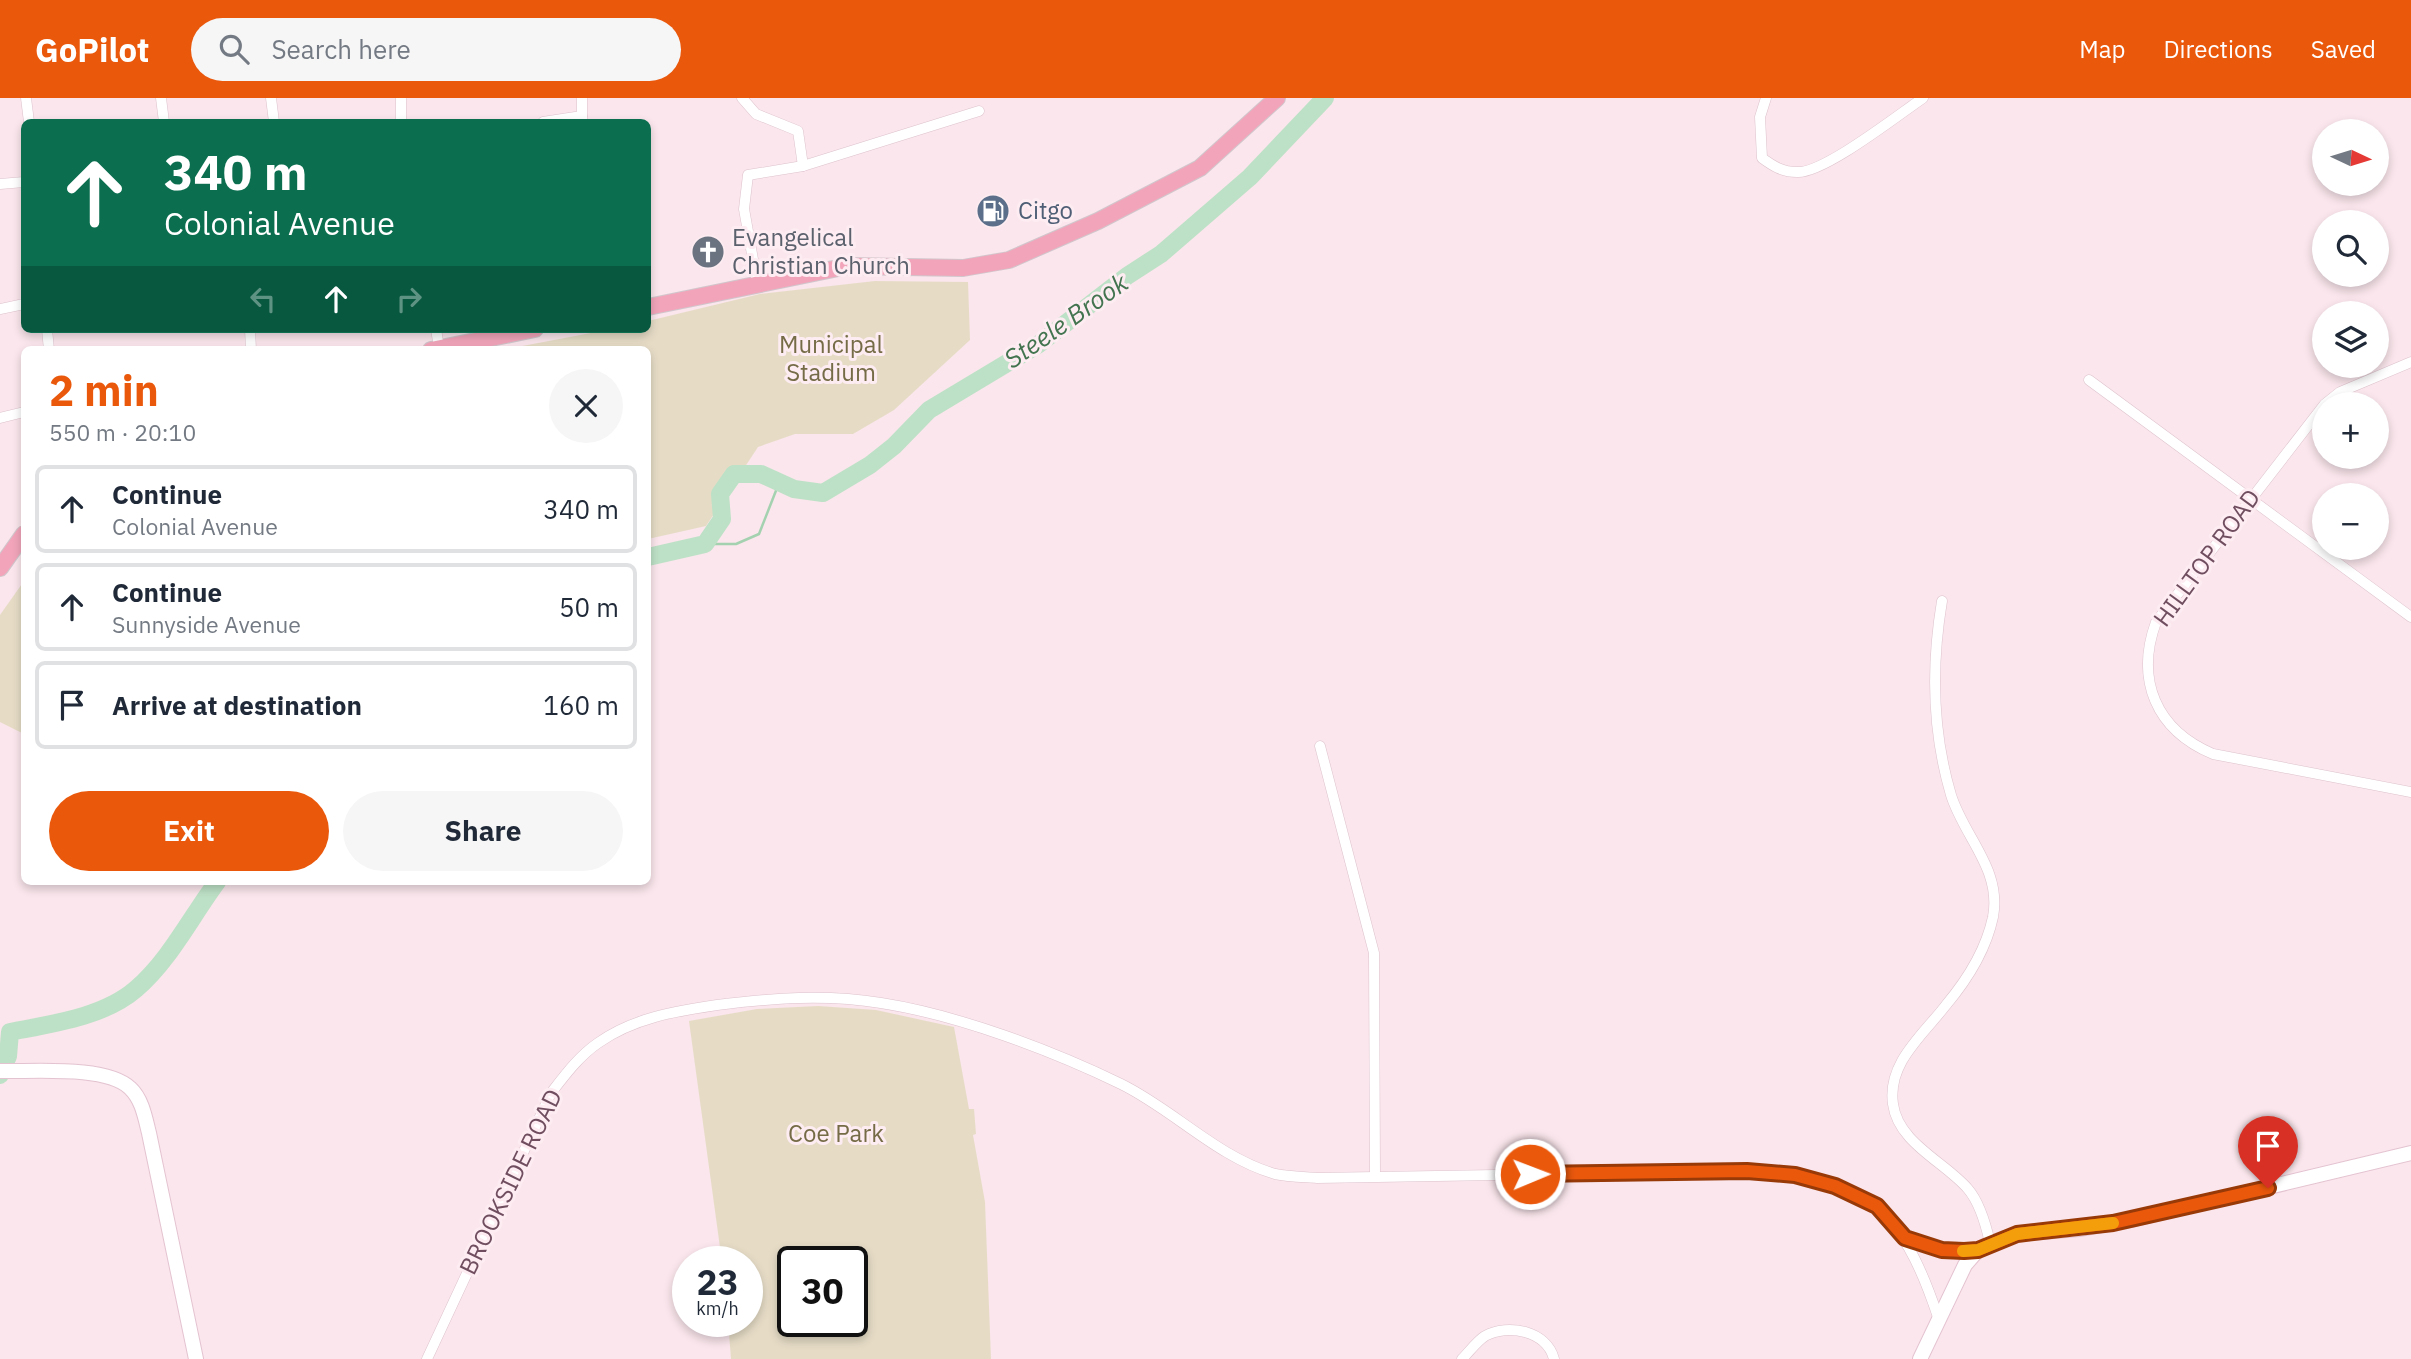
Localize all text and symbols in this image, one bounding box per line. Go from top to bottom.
search box [191,18,681,81]
text: GoPilot [35,28,149,71]
icon: search [215,30,253,68]
text: Search here [271,32,411,66]
text: Map [2079,33,2125,65]
text: Directions [2163,33,2273,65]
text: Saved [2311,33,2376,65]
north arrow [2312,119,2389,196]
map controls [2312,119,2389,560]
text: 340 m [164,140,308,203]
icon: ahead [49,147,140,238]
fuel station icon: Citgo [974,192,1012,230]
place label: Citgo [1018,194,1073,226]
text: Colonial Avenue [164,202,395,244]
button: search [2312,210,2389,287]
place label: Evangelical Christian Church [732,221,910,281]
church icon: Evangelical Christian Church [689,233,727,271]
water label: Steele Brook [997,265,1134,375]
icon: left [244,280,282,318]
icon: ahead [317,280,355,318]
icon: right [390,280,428,318]
button: layers [2312,301,2389,378]
park label: Municipal Stadium [779,328,883,388]
text: 2 min [49,363,159,418]
button: close [549,369,623,443]
button: + [2312,392,2389,469]
text: 550 m · 20:10 [49,417,196,447]
text: Continue [112,477,222,511]
street label: HILLTOP ROAD [2145,482,2267,633]
button: − [2312,483,2389,560]
icon: ahead [53,490,91,528]
text: 340 m [543,492,619,526]
text: Colonial Avenue [112,511,278,541]
text: Continue [112,575,222,609]
icon: ahead [53,588,91,626]
text: 50 m [559,590,619,624]
text: Sunnyside Avenue [112,609,301,639]
icon: arrive [53,686,91,724]
text: Arrive at destination [112,688,362,722]
text: 160 m [543,688,619,722]
button: Exit [49,791,329,871]
button: Share [343,791,623,871]
street label: BROOKSIDE ROAD [451,1084,569,1280]
pin [2238,1116,2298,1188]
park label: Coe Park [788,1117,884,1149]
icon: arrive [2249,1127,2287,1165]
position arrow [1493,1137,1567,1211]
speed limit sign: 30 [777,1246,868,1337]
text: 23 [696,1259,739,1305]
text: km/h [696,1297,739,1320]

